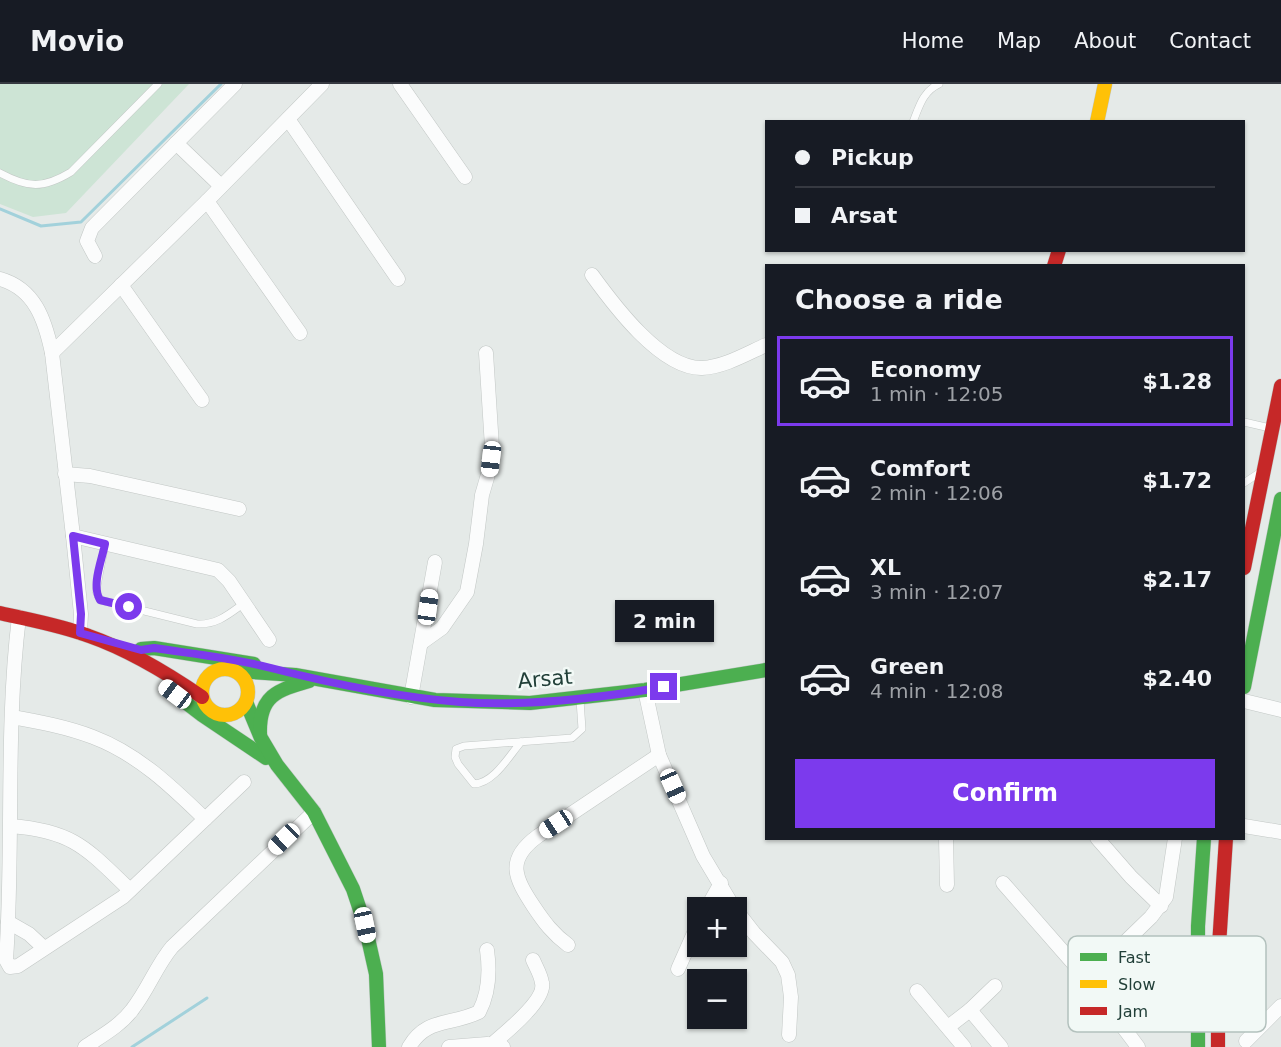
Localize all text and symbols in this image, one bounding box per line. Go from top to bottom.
text: Movio [30,25,124,58]
text: Home [902,29,964,53]
text: Map [997,29,1041,53]
text: About [1074,29,1136,53]
text: Contact [1169,29,1251,53]
text: Pickup [831,145,914,170]
text: Arsat [831,203,897,228]
text: Choose a ride [795,284,1003,315]
icon: car [798,354,852,408]
text: Economy [870,357,981,382]
text: $1.28 [1142,369,1212,394]
text: 1 min · 12:05 [870,382,1004,406]
car [480,440,502,478]
icon: car [798,453,852,507]
text: Comfort [870,456,970,481]
text: $1.72 [1142,468,1212,493]
text: 2 min · 12:06 [870,481,1004,505]
icon: car [798,552,852,606]
text: XL [870,555,901,580]
text: $2.17 [1142,567,1212,592]
text: 3 min · 12:07 [870,580,1004,604]
car [417,588,439,626]
route start [115,593,142,620]
callout: 2 min [614,600,714,642]
text: 2 min [633,609,696,633]
icon: car [798,651,852,705]
text: Green [870,654,944,679]
street label: Arsat [517,665,573,693]
text: $2.40 [1142,666,1212,691]
route end [650,673,677,700]
car [155,676,195,712]
text: 4 min · 12:08 [870,679,1004,703]
button: Confirm [795,759,1215,828]
car [657,766,689,806]
car [536,807,576,841]
car [265,820,303,858]
map controls [687,897,747,1029]
button: + [687,897,747,957]
car [352,906,378,944]
legend [1068,936,1266,1032]
text: Fast [1118,948,1150,967]
button: − [687,969,747,1029]
text: Slow [1118,975,1155,994]
text: Jam [1117,1002,1148,1021]

